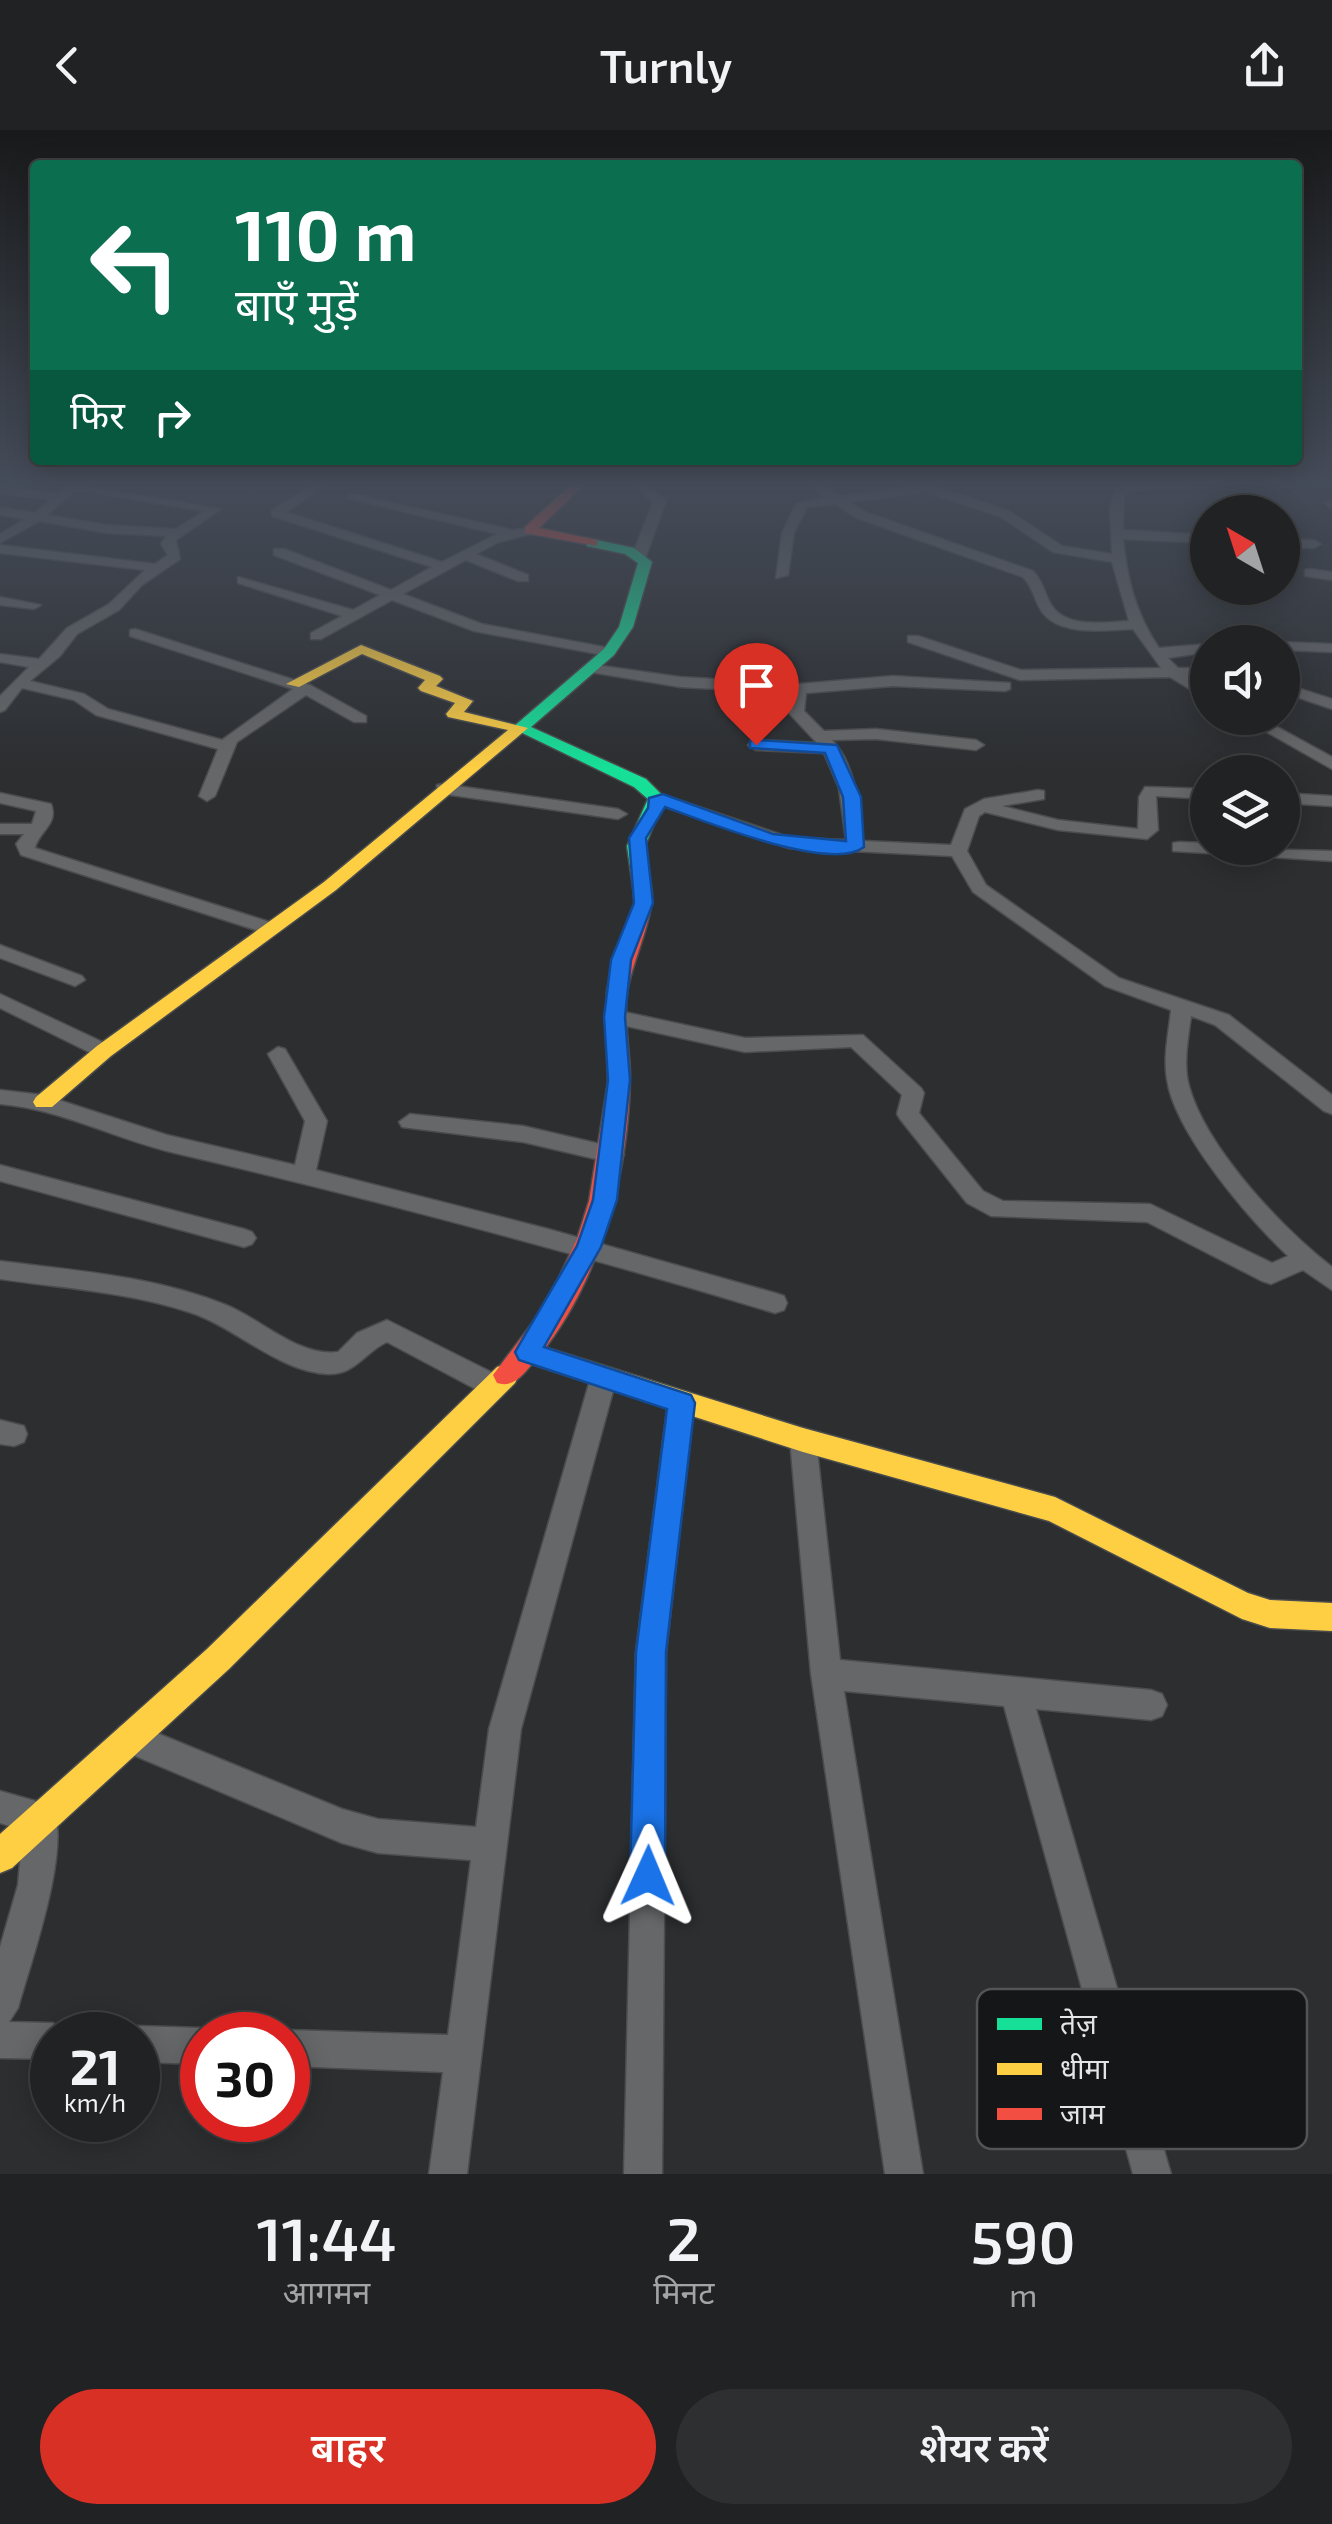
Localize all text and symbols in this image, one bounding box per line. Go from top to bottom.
icon: back [40,38,95,93]
text: Turnly [600,38,732,92]
icon: share [1237,38,1292,93]
text: 110 m [235,191,416,275]
icon: left [70,200,200,330]
text: बाएँ मुड़ें [235,276,358,330]
icon: right [145,390,200,445]
text: फिर [70,391,125,437]
north arrow [1190,495,1300,605]
map controls [1190,495,1300,865]
button: sound [1190,625,1300,735]
pin [714,643,799,746]
icon: arrive [729,658,784,713]
button: layers [1190,755,1300,865]
position arrow [596,1824,700,1928]
legend [977,1989,1307,2149]
text: तेज़ [1060,2006,1098,2040]
speed limit sign: 30 [180,2012,310,2142]
text: 21 [70,2035,120,2095]
text: धीमा [1060,2051,1109,2085]
text: km/h [64,2087,126,2117]
text: जाम [1060,2096,1106,2130]
text: 11:44 [256,2201,397,2273]
text: 2 [667,2201,701,2273]
text: 590 [971,2204,1076,2276]
text: आगमन [283,2272,370,2310]
text: मिनट [653,2272,714,2310]
text: m [1009,2275,1037,2313]
button: बाहर [40,2389,656,2504]
button: शेयर करें [676,2389,1292,2504]

